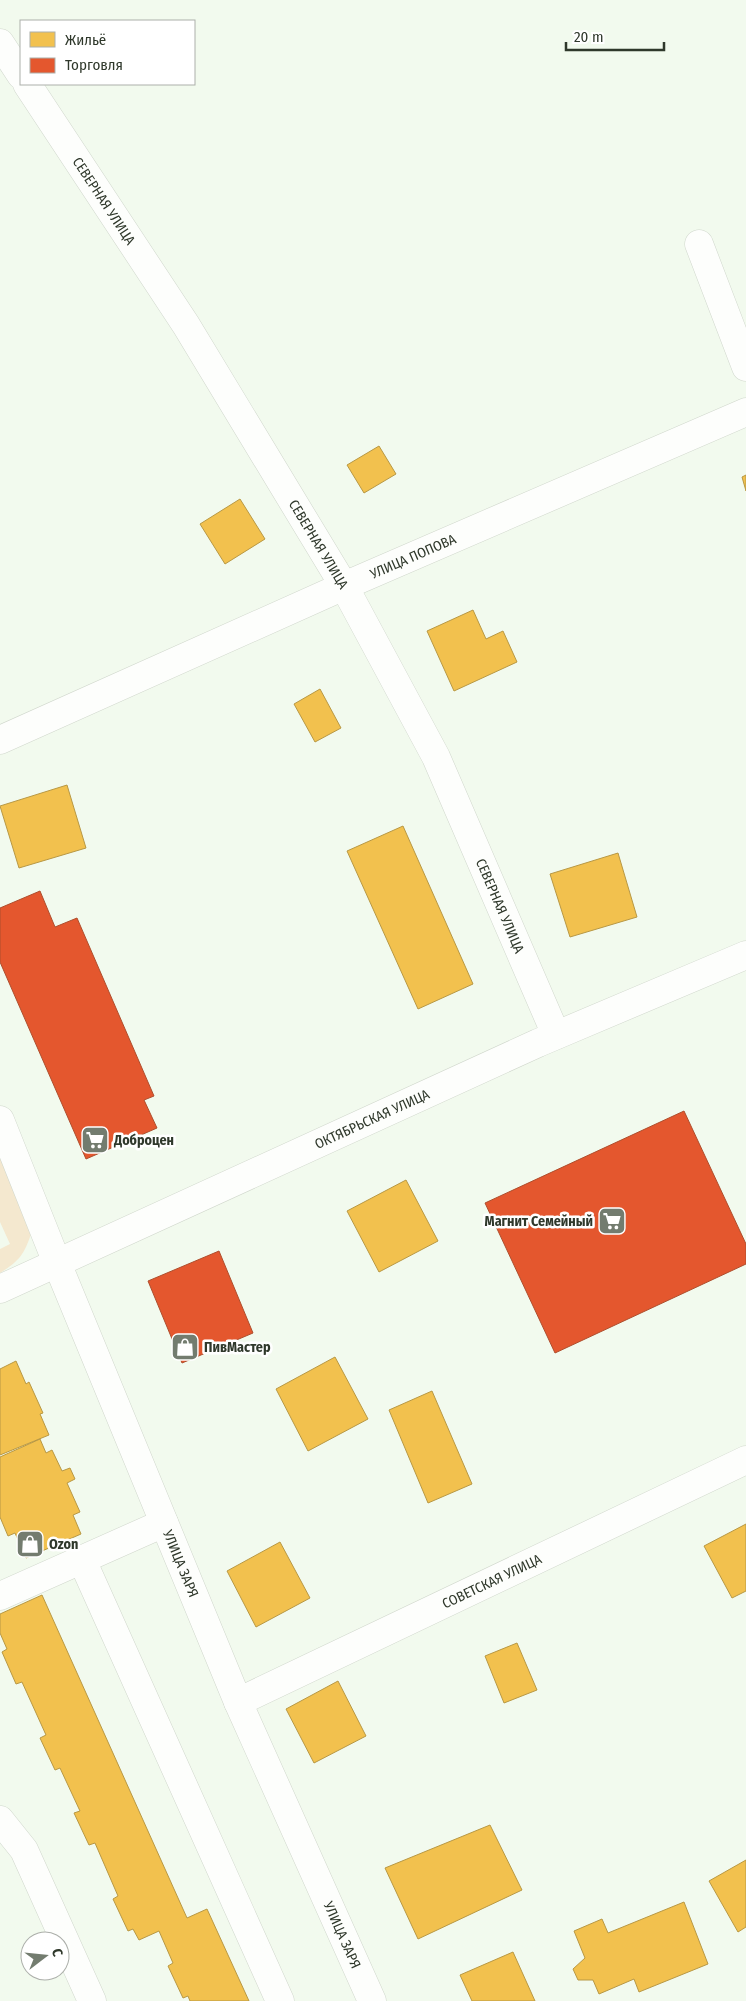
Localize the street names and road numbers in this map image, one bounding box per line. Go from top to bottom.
street label: СЕВЕРНАЯ УЛИЦА [69,154,139,248]
street label: СЕВЕРНАЯ УЛИЦА [285,497,353,592]
street label: УЛИЦА ПОПОВА [366,530,459,583]
street label: СЕВЕРНАЯ УЛИЦА [472,856,528,956]
street label: ОКТЯБРЬСКАЯ УЛИЦА [312,1085,433,1152]
street label: УЛИЦА ЗАРЯ [159,1526,202,1600]
street label: СОВЕТСКАЯ УЛИЦА [439,1550,545,1612]
street label: УЛИЦА ЗАРЯ [320,1898,365,1971]

